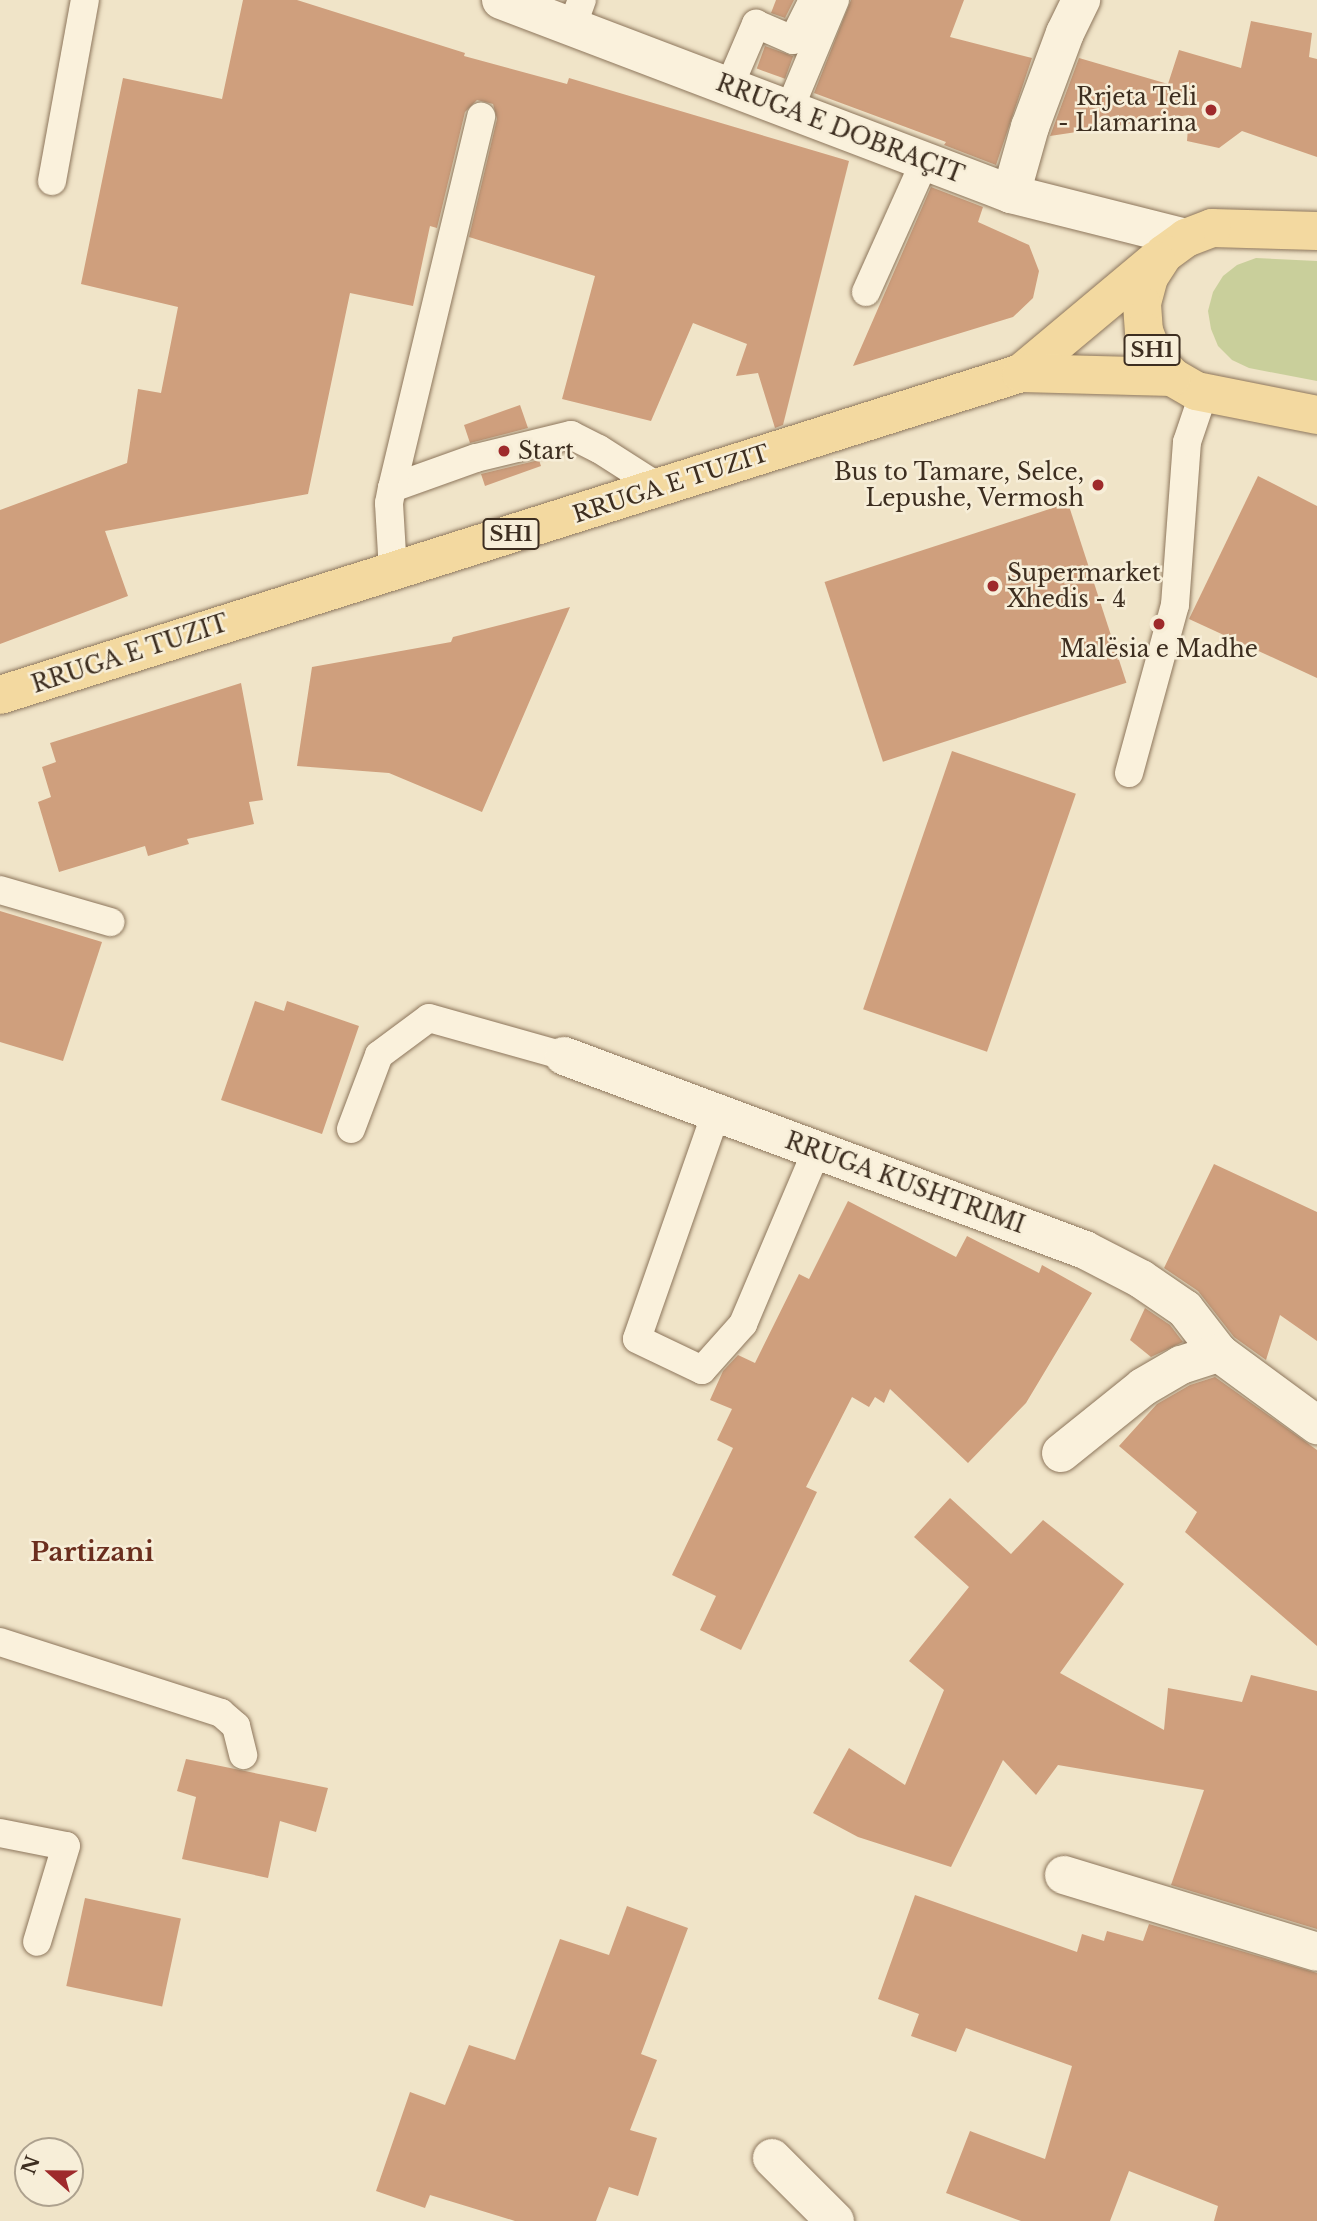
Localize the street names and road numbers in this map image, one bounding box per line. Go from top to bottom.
street label: RRUGA E DOBRAÇIT [712,69,968,189]
road number: SH1 [1122,332,1182,368]
street label: RRUGA E TUZIT [568,439,774,529]
road number: SH1 [481,516,541,552]
street label: RRUGA E TUZIT [27,609,233,699]
street label: RRUGA KUSHTRIMI [781,1127,1029,1239]

